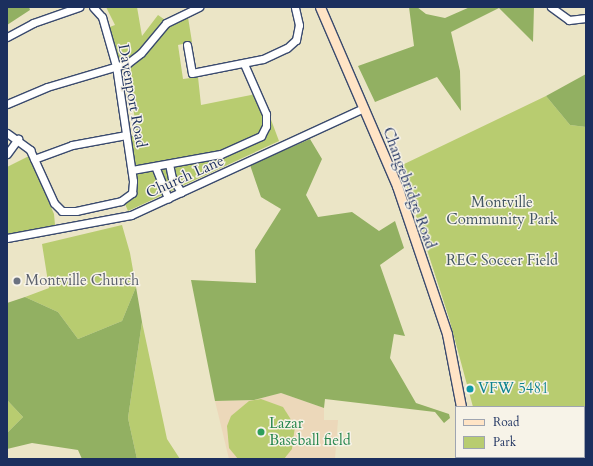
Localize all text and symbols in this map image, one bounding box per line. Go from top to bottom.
street label: Davenport Road [114,43,150,149]
street label: Changebridge Road [379,125,439,251]
street label: Church Lane [143,152,227,202]
park label: Montville Community Park [446,193,558,228]
park label: REC Soccer Field [446,252,558,270]
place label: Montville Church [25,272,139,290]
marker: Montville Church [12,276,22,286]
place label: VFW 5481 [478,380,549,398]
marker: VFW 5481 [465,384,475,394]
legend [455,406,585,458]
place label: Lazar Baseball field [269,414,351,449]
text: Road [493,414,519,430]
marker: Lazar Baseball field [256,427,266,437]
text: Park [493,434,516,450]

